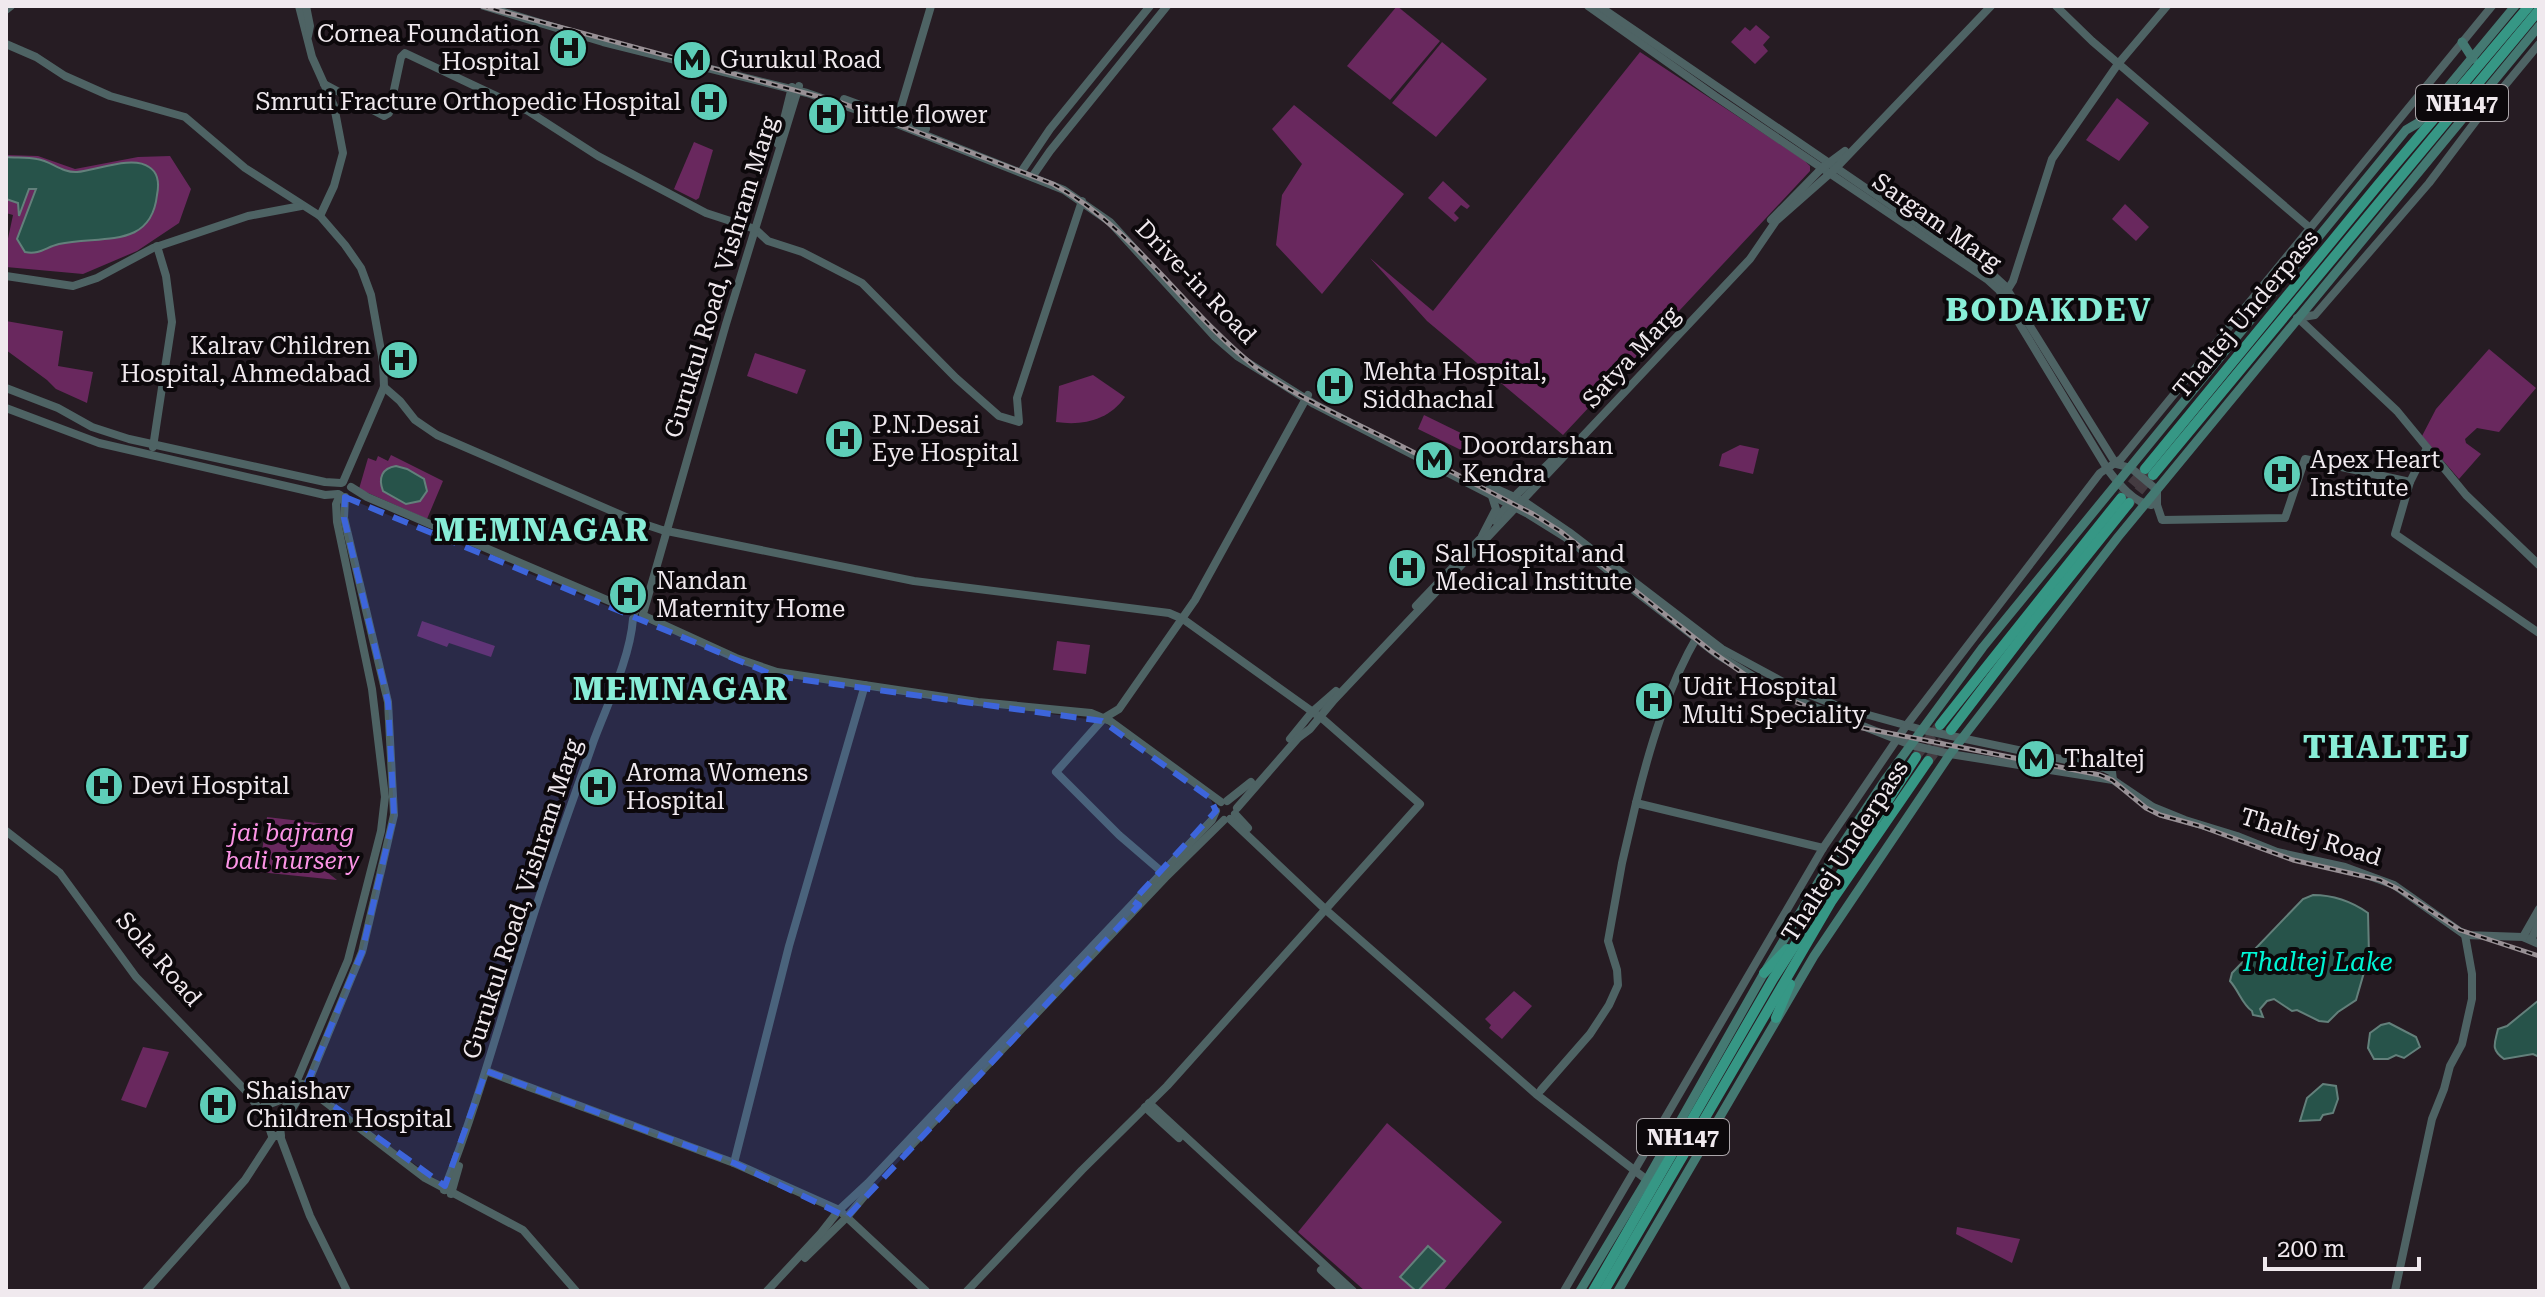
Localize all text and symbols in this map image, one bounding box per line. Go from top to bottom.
place label: Cornea Foundation Hospital [317,20,540,76]
hospital icon: Cornea Foundation Hospital [547,27,589,69]
metro station icon: Gurukul Road [671,39,713,81]
place label: Gurukul Road [720,46,882,74]
hospital icon: Smruti Fracture Orthopedic Hospital [688,81,730,123]
road number: NH147 [2416,85,2508,121]
place label: Smruti Fracture Orthopedic Hospital [256,88,681,116]
hospital icon: little flower [806,94,848,136]
place label: little flower [855,101,988,129]
street label: Gurukul Road, Vishram Marg [659,112,783,441]
street label: Sargam Marg [1867,167,2007,277]
street label: Drive-in Road [1130,214,1262,350]
street label: Thaltej Underpass [2167,224,2325,404]
district label: BODAKDEV [1945,291,2153,329]
street label: Satya Marg [1577,300,1685,414]
place label: Kalrav Children Hospital, Ahmedabad [120,332,371,388]
hospital icon: Kalrav Children Hospital, Ahmedabad [378,339,420,381]
place label: Mehta Hospital, Siddhachal [1363,358,1547,414]
hospital icon: Mehta Hospital, Siddhachal [1314,365,1356,407]
place label: P.N.Desai Eye Hospital [872,411,1019,467]
hospital icon: P.N.Desai Eye Hospital [823,418,865,460]
place label: Doordarshan Kendra [1462,432,1613,488]
metro station icon: Doordarshan Kendra [1413,439,1455,481]
place label: Apex Heart Institute [2310,446,2440,502]
hospital icon: Apex Heart Institute [2261,453,2303,495]
district label: MEMNAGAR [434,511,650,549]
place label: Sal Hospital and Medical Institute [1435,540,1632,596]
hospital icon: Sal Hospital and Medical Institute [1386,547,1428,589]
place label: Nandan Maternity Home [656,567,845,623]
hospital icon: Nandan Maternity Home [607,574,649,616]
district label: MEMNAGAR [573,670,789,708]
place label: Udit Hospital Multi Speciality [1682,673,1867,729]
hospital icon: Udit Hospital Multi Speciality [1633,680,1675,722]
district label: THALTEJ [2303,728,2471,766]
street label: Gurukul Road, Vishram Marg [457,735,587,1063]
metro station icon: Thaltej [2015,738,2057,780]
place label: Thaltej [2064,745,2145,773]
street label: Thaltej Underpass [1776,755,1914,947]
place label: Aroma Womens Hospital [626,759,808,815]
hospital icon: Devi Hospital [83,765,125,807]
hospital icon: Aroma Womens Hospital [577,766,619,808]
place label: Devi Hospital [132,772,290,800]
street label: Thaltej Road [2237,802,2385,872]
park label: jai bajrang bali nursery [225,819,360,875]
street label: Sola Road [111,906,207,1012]
water label: Thaltej Lake [2239,947,2393,977]
place label: Shaishav Children Hospital [246,1077,452,1133]
hospital icon: Shaishav Children Hospital [197,1084,239,1126]
road number: NH147 [1637,1119,1729,1155]
scale bar [2265,1221,2419,1271]
text: 200 m [2277,1235,2345,1263]

